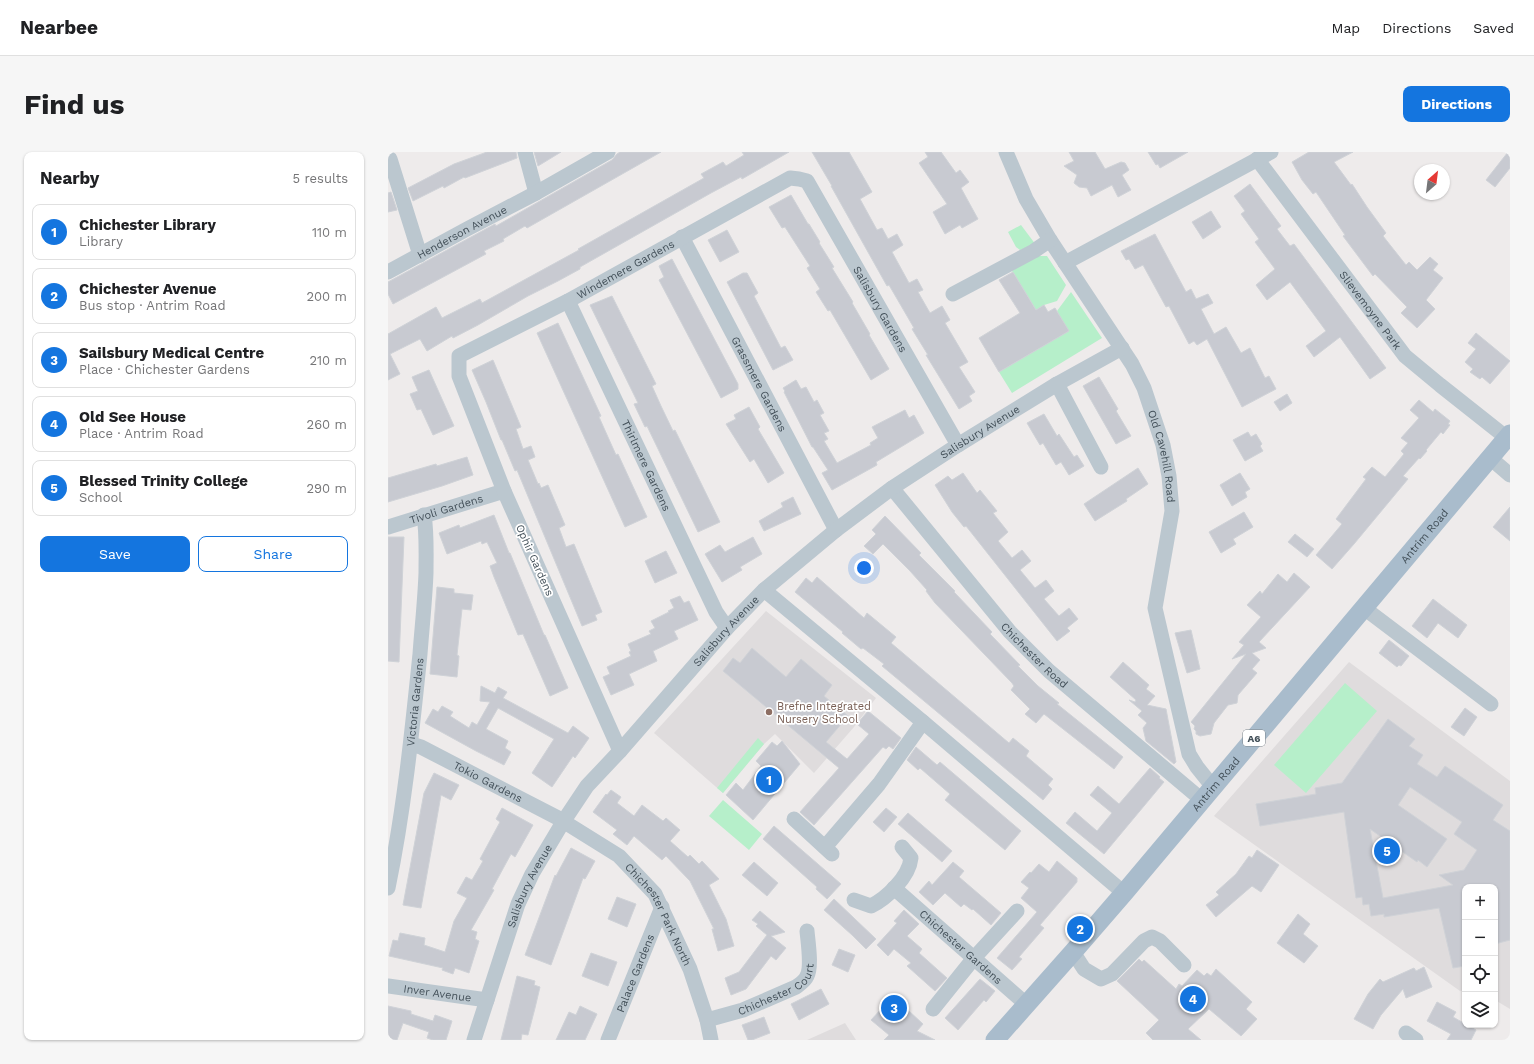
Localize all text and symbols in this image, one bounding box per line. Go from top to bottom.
text: Nearbee [20,16,98,39]
text: Map [1332,20,1360,36]
text: Directions [1382,20,1451,36]
text: Saved [1473,20,1514,36]
button: Directions [1403,86,1510,122]
text: Find us [24,88,124,121]
north arrow [1414,164,1450,200]
text: Nearby [40,168,99,188]
text: 5 results [293,171,348,186]
street label: Henderson Avenue [415,203,509,262]
text: Chichester Library [79,216,216,234]
text: 1 [51,225,57,240]
text: 110 m [312,225,347,240]
text: Library [79,234,123,249]
street label: Windemere Gardens [575,237,677,302]
street label: Salisbury Gardens [850,264,910,355]
street label: Slievemoyne Park [1336,269,1404,352]
text: Chichester Avenue [79,280,216,298]
text: 2 [50,289,58,304]
text: 200 m [306,289,347,304]
text: Bus stop · Antrim Road [79,298,226,313]
street label: Grassmere Gardens [728,334,789,434]
text: Sailsbury Medical Centre [79,344,264,362]
text: 3 [50,353,58,368]
text: 210 m [309,353,347,368]
text: Place · Chichester Gardens [79,362,250,377]
street label: Salisbury Avenue [938,403,1022,462]
text: Old See House [79,408,186,426]
street label: Old Cavehill Road [1145,408,1177,503]
text: 4 [50,417,58,432]
text: 260 m [307,417,347,432]
street label: Thirlmere Gardens [618,418,673,514]
text: Place · Antrim Road [79,426,204,441]
text: Blessed Trinity College [79,472,248,490]
text: 5 [50,481,58,496]
text: 290 m [306,481,347,496]
text: School [79,490,122,505]
street label: Tivoli Gardens [408,492,485,527]
street label: Antrim Road [1398,506,1451,566]
street label: Ophir Gardens [513,522,556,598]
button: Save [40,536,190,572]
button: Share [198,536,348,572]
your location [854,558,874,578]
street label: Salisbury Avenue [691,593,762,669]
street label: Chichester Road [998,620,1070,691]
street label: Victoria Gardens [404,657,427,747]
place label: Brefne Integrated Nursery School [777,700,871,726]
marker: Brefne Integrated Nursery School [764,707,774,717]
road number: A6 [1243,730,1265,746]
street label: Antrim Road [1189,754,1243,814]
street label: Tokio Gardens [451,759,525,806]
pin: 1 [756,765,782,795]
pin: 5 [1374,836,1400,866]
street label: Salisbury Avenue [505,842,555,930]
street label: Chichester Park North [622,861,694,968]
map controls [1462,884,1498,1028]
button: + [1462,884,1498,920]
street label: Chichester Gardens [916,907,1005,987]
pin: 2 [1067,914,1093,944]
button: − [1462,920,1498,956]
street label: Palace Gardens [614,932,657,1014]
button: locate [1462,956,1498,992]
street label: Chichester Court [737,963,816,1018]
street label: Inver Avenue [403,982,472,1005]
pin: 4 [1180,984,1206,1014]
button: layers [1462,992,1498,1028]
pin: 3 [881,993,907,1023]

